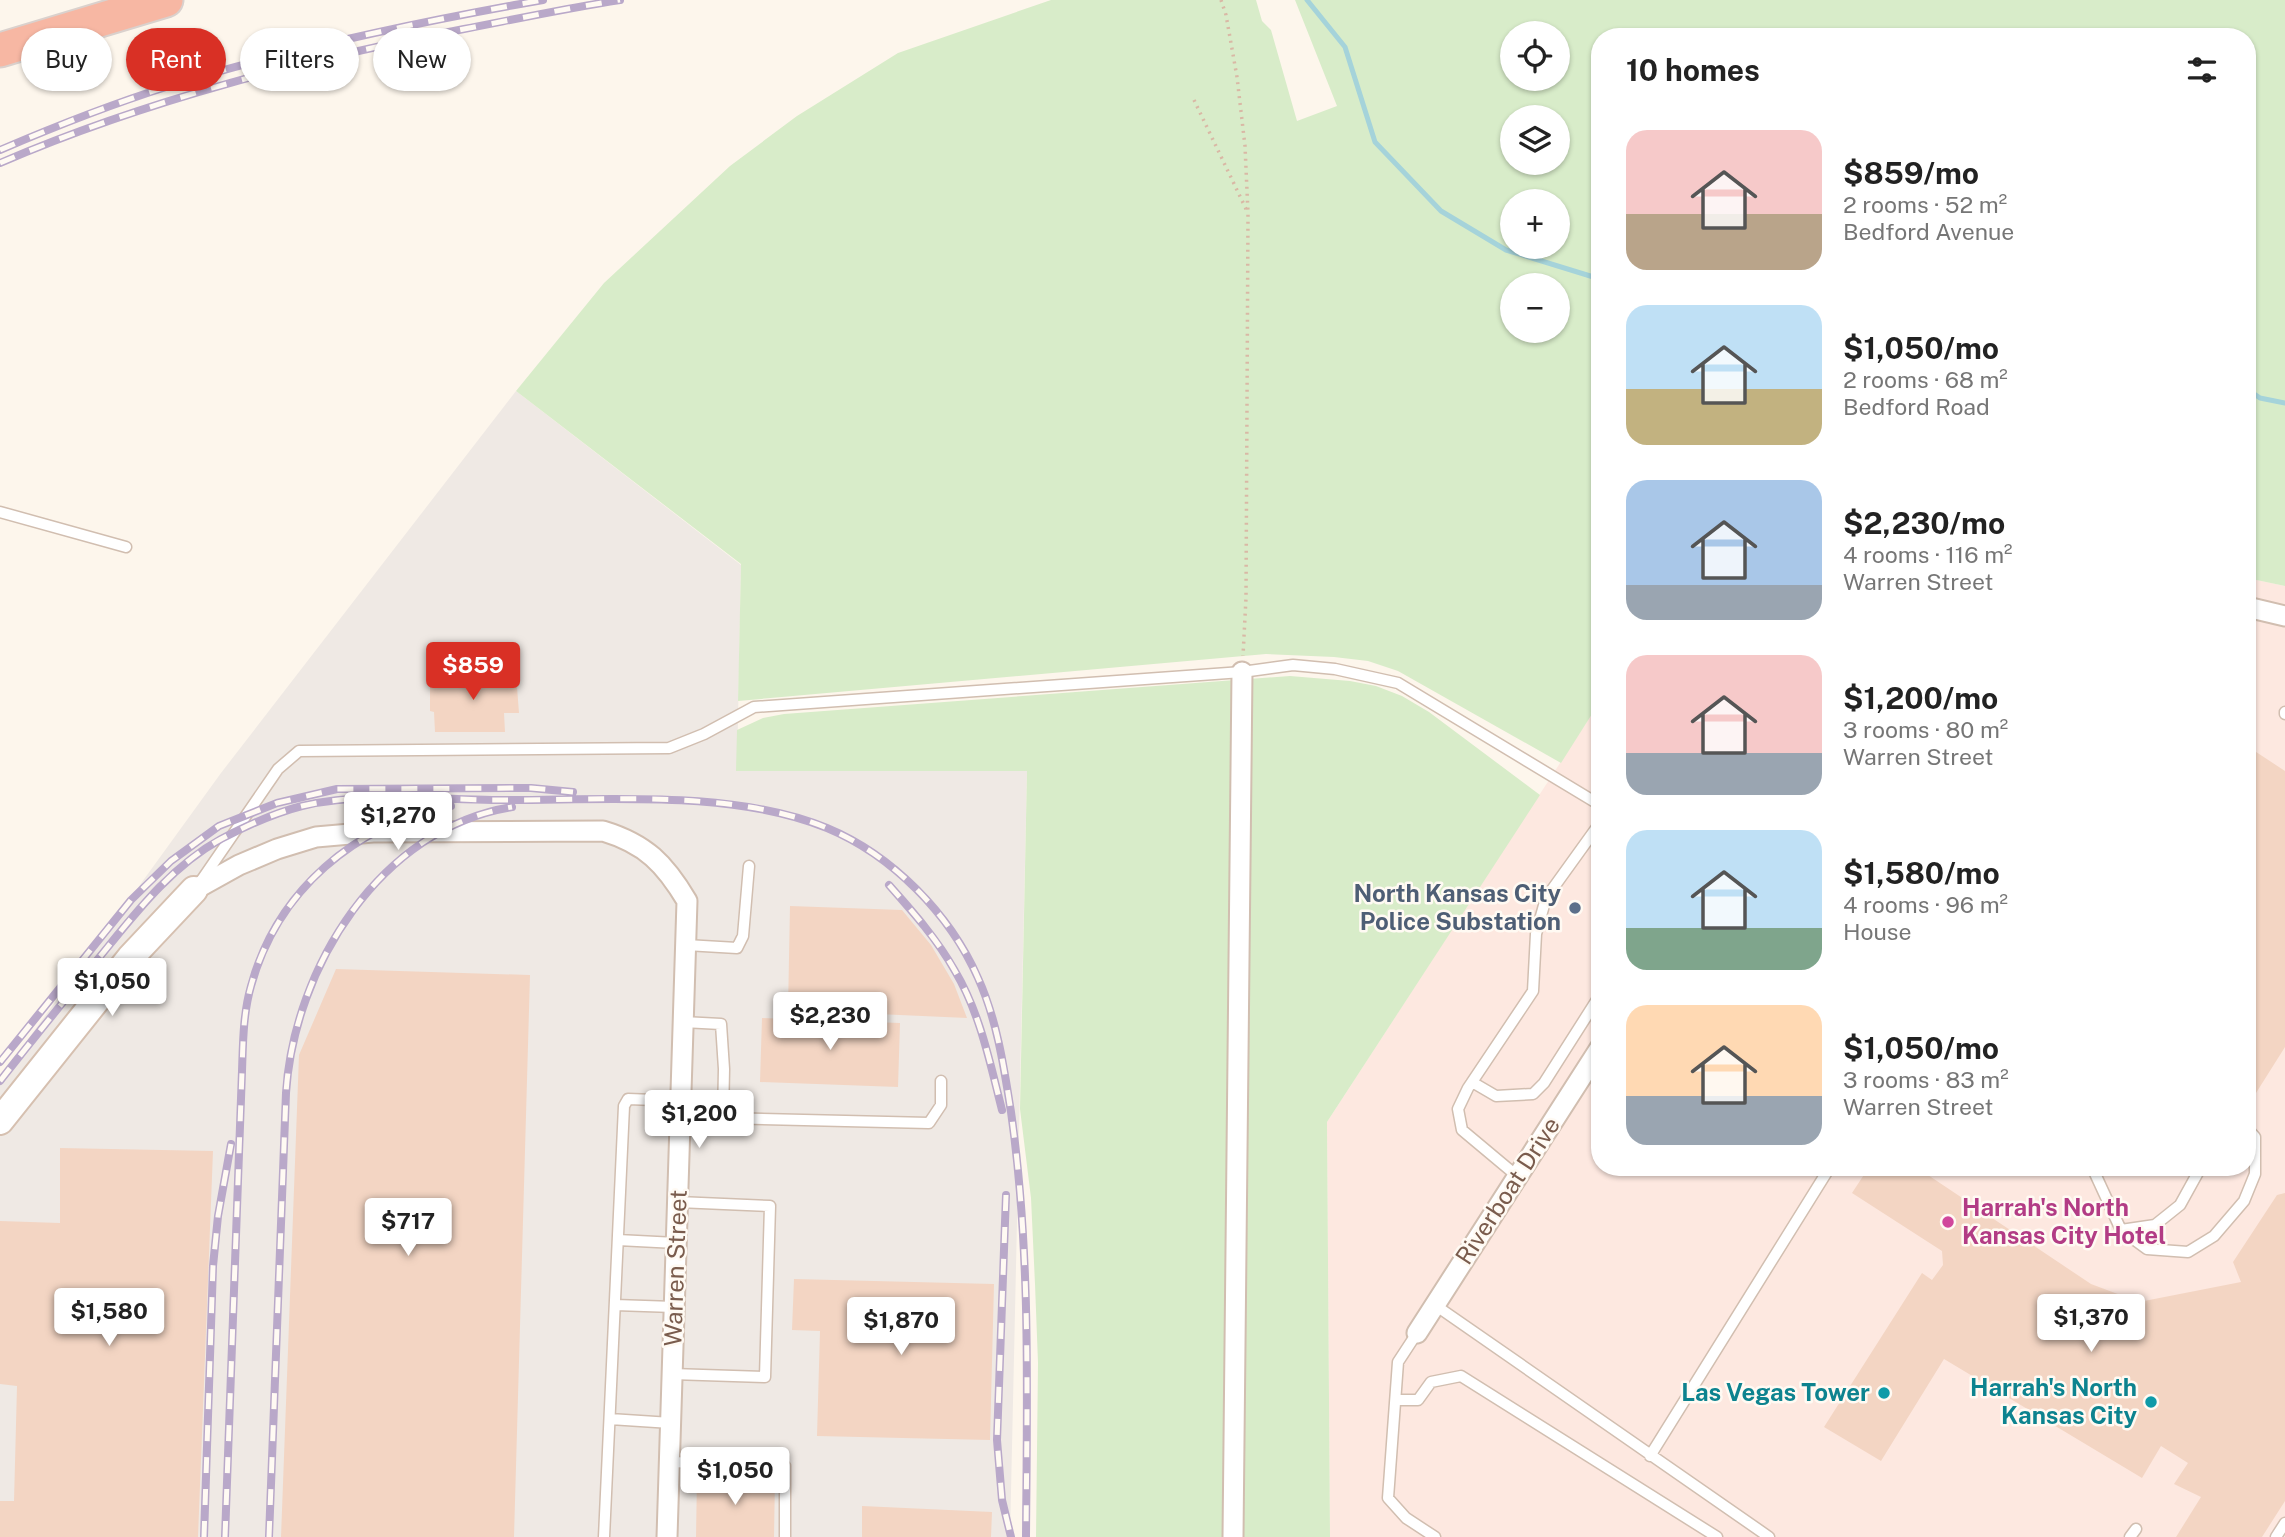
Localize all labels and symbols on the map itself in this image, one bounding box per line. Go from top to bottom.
pin: $859 [432,642,514,702]
pin: $1,270 [341,792,455,852]
place label: North Kansas City Police Substation [1353,879,1561,935]
marker: North Kansas City Police Substation [1567,900,1583,916]
pin: $1,050 [55,958,169,1018]
pin: $2,230 [773,992,887,1052]
pin: $1,200 [642,1090,756,1150]
street label: Riverboat Drive [1449,1112,1565,1269]
street label: Warren Street [658,1189,692,1347]
place label: Harrah's North Kansas City Hotel [1962,1193,2166,1249]
pin: $717 [367,1198,449,1258]
marker: Harrah's North Kansas City Hotel [1940,1214,1956,1230]
pin: $1,580 [52,1288,166,1348]
pin: $1,370 [2034,1294,2148,1354]
pin: $1,870 [844,1298,958,1357]
place label: Harrah's North Kansas City [1970,1373,2137,1429]
place label: Las Vegas Tower [1681,1378,1870,1406]
marker: Las Vegas Tower [1876,1385,1892,1401]
marker: Harrah's North Kansas City [2143,1394,2159,1410]
pin: $1,050 [678,1448,792,1507]

